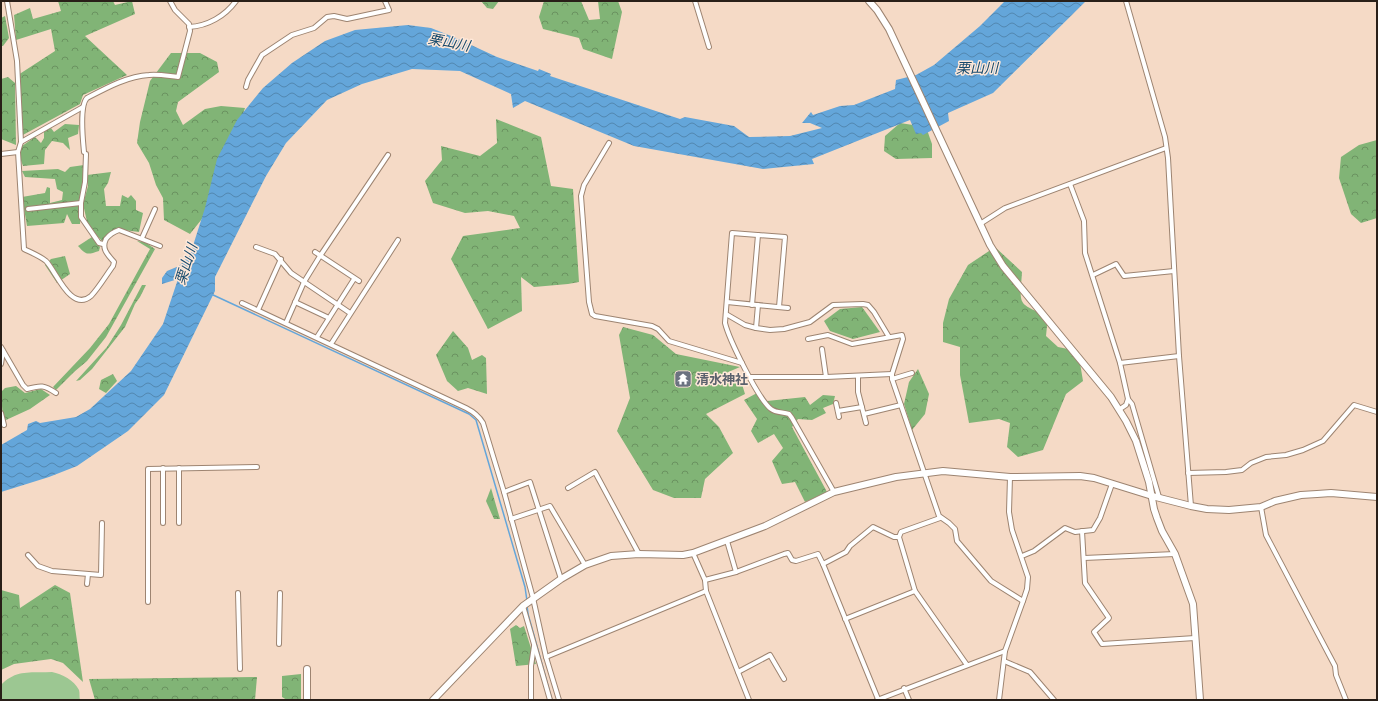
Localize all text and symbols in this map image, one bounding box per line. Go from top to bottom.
water label: 栗山川 [427,29,473,55]
water label: 栗山川 [956,59,1000,77]
water label: 栗山川 [171,239,202,287]
temple icon: 清水神社 [673,369,693,389]
place label: 清水神社 [696,371,748,388]

